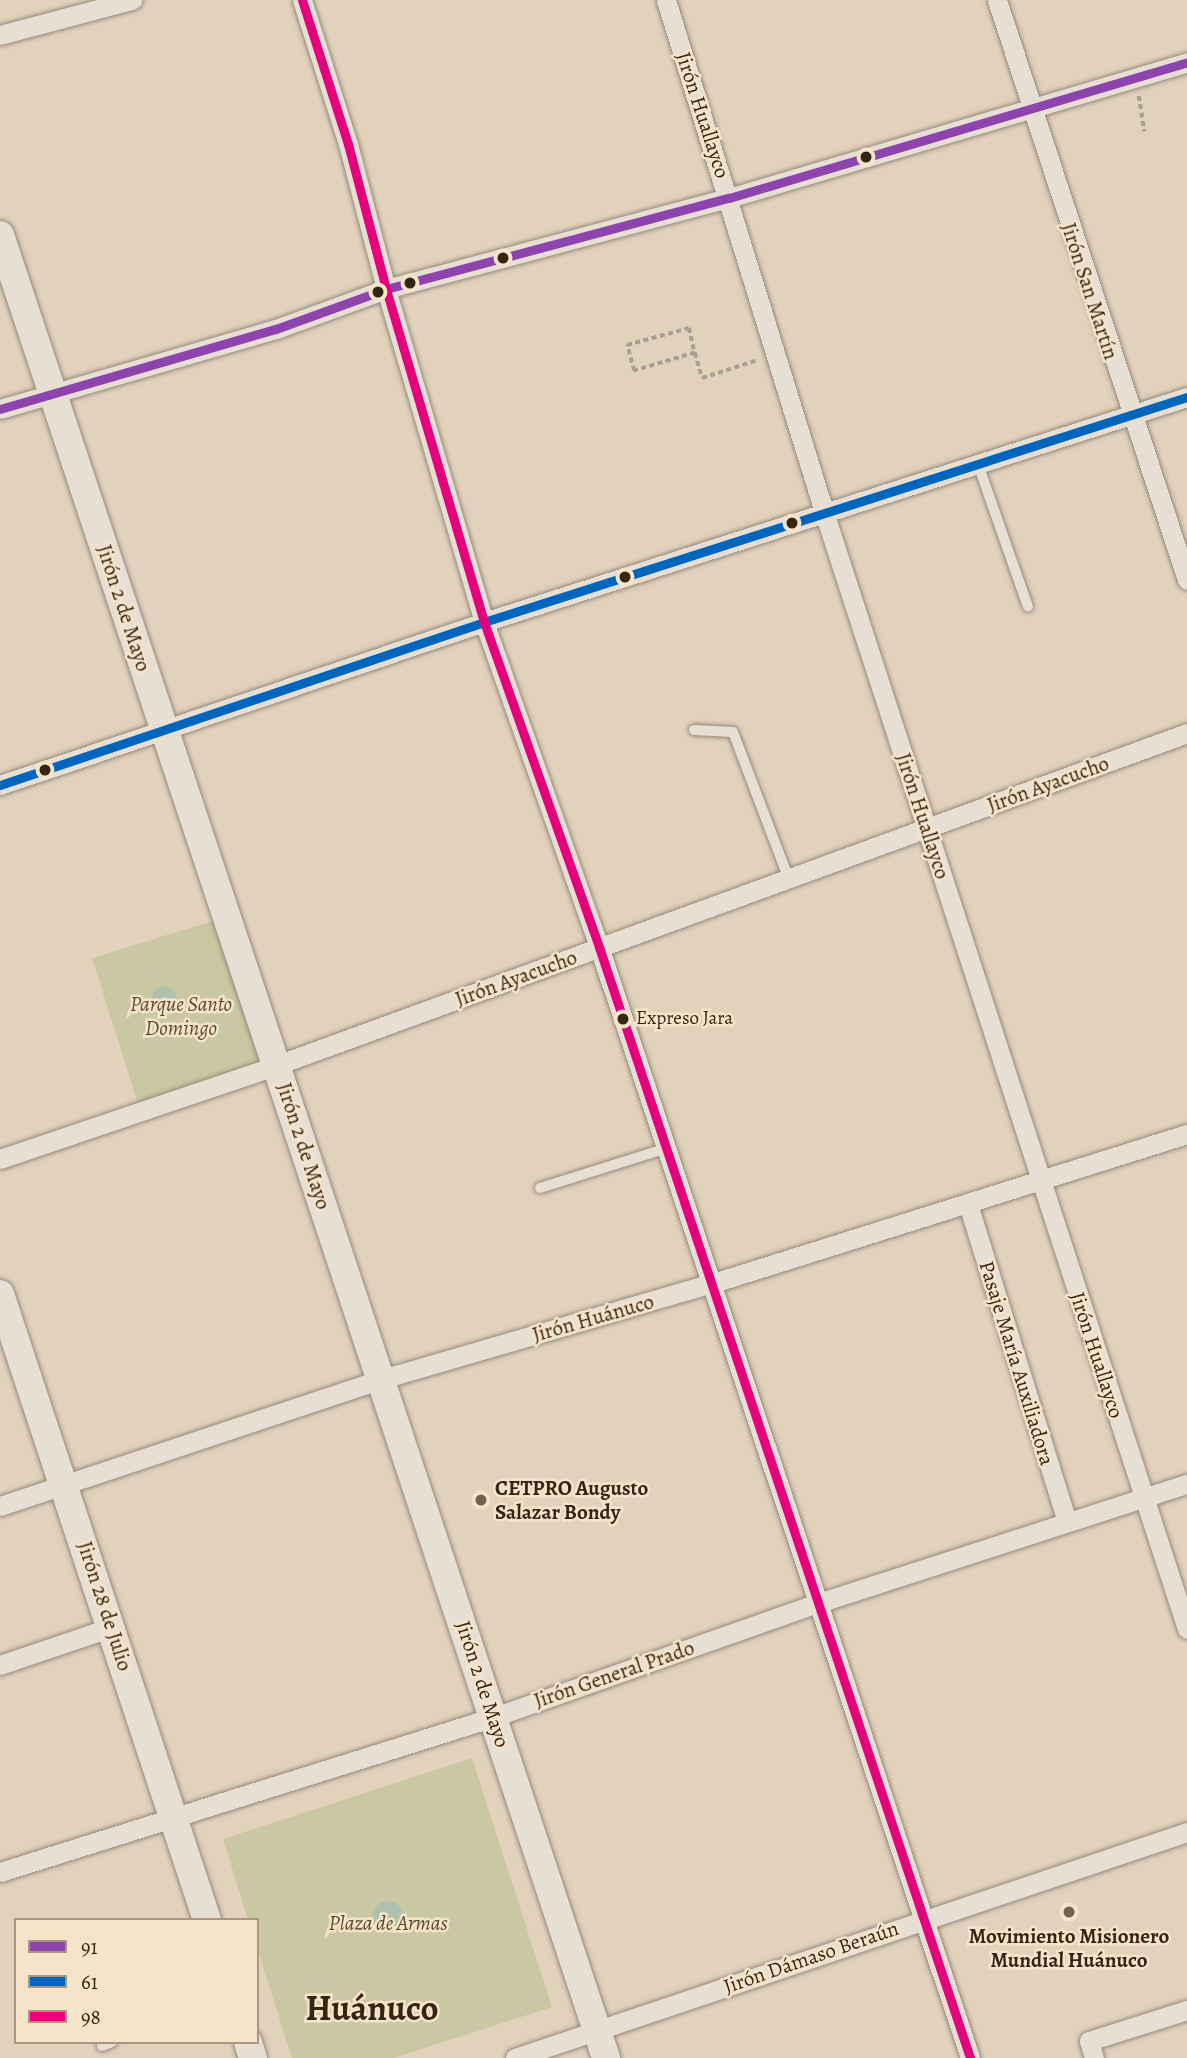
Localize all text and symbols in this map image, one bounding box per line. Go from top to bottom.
street label: Jirón Huallayco [671,49,735,181]
unlabelled marker [859,150,873,164]
street label: Jirón San Martín [1056,219,1124,363]
unlabelled marker [496,251,510,265]
unlabelled marker [403,276,417,290]
unlabelled marker [371,285,385,299]
unlabelled marker [785,516,799,530]
street label: Jirón 2 de Mayo [92,541,156,675]
unlabelled marker [618,570,632,584]
street label: Jirón Huallayco [891,750,955,882]
street label: Jirón Ayacucho [984,750,1112,818]
unlabelled marker [38,763,52,777]
street label: Jirón Ayacucho [452,944,580,1012]
park label: Parque Santo Domingo [130,991,232,1041]
place label: Expreso Jara [636,1008,733,1030]
marker: Expreso Jara [616,1012,630,1026]
street label: Jirón 2 de Mayo [272,1079,336,1213]
street label: Pasaje María Auxiliadora [974,1258,1060,1468]
street label: Jirón Huánuco [529,1289,657,1347]
street label: Jirón Huallayco [1065,1289,1129,1421]
place label: CETPRO Augusto Salazar Bondy [495,1475,648,1525]
marker: CETPRO Augusto Salazar Bondy [473,1492,489,1508]
street label: Jirón 28 de Julio [72,1538,138,1674]
street label: Jirón 2 de Mayo [451,1617,515,1751]
street label: Jirón General Prado [531,1635,697,1713]
marker: Movimiento Misionero Mundial Huánuco [1061,1904,1077,1920]
park label: Plaza de Armas [328,1910,448,1936]
street label: Jirón Dámaso Beraún [720,1915,902,1999]
legend [14,1918,259,2044]
place label: Movimiento Misionero Mundial Huánuco [969,1923,1169,1973]
text: 91 [81,1933,98,1961]
text: 61 [81,1968,98,1996]
district label: Huánuco [305,1987,439,2029]
text: 98 [81,2003,101,2031]

